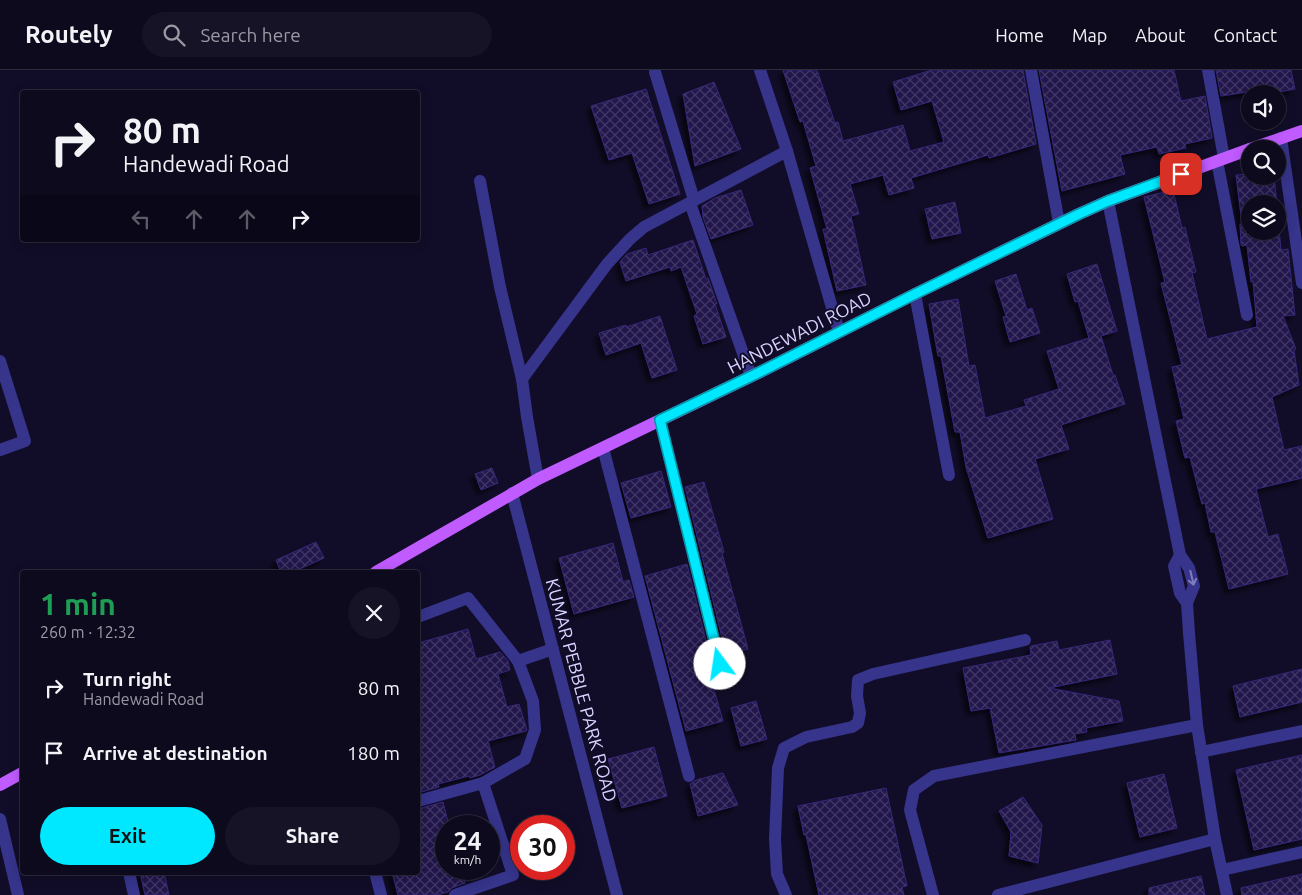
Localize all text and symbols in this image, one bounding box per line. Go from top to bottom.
search box [142,12,492,57]
text: Routely [25,21,112,48]
icon: search [160,21,188,49]
text: Search here [200,24,301,46]
text: Home [995,25,1044,45]
text: Map [1072,25,1107,45]
text: About [1135,25,1185,45]
text: Contact [1213,25,1277,45]
map controls [1241,85,1286,240]
button: sound [1241,85,1286,130]
icon: right [40,110,105,175]
text: 80 m [123,110,201,150]
button: search [1241,140,1286,185]
text: Handewadi Road [123,151,290,176]
pin [1160,153,1202,195]
icon: arrive [1167,160,1195,188]
button: layers [1241,195,1286,240]
icon: left [127,205,155,233]
icon: ahead [180,205,208,233]
icon: ahead [233,205,261,233]
icon: right [286,205,314,233]
street label: HANDEWADI ROAD [724,287,874,377]
one-way arrow [1188,569,1197,585]
street label: KUMAR PEBBLE PARK ROAD [543,576,621,804]
text: 1 min [40,587,116,621]
button: close [348,587,400,639]
text: 260 m · 12:32 [40,623,136,641]
position arrow [693,637,745,689]
text: Turn right [83,668,171,690]
icon: right [40,674,68,702]
text: 80 m [358,677,400,699]
text: Handewadi Road [83,690,204,708]
icon: arrive [40,739,68,767]
text: Arrive at destination [83,742,268,764]
text: 180 m [347,742,400,764]
button: Exit [40,807,215,865]
button: Share [225,807,400,865]
speed limit sign: 30 [510,815,575,880]
text: 24 [453,827,482,855]
text: km/h [454,853,481,866]

